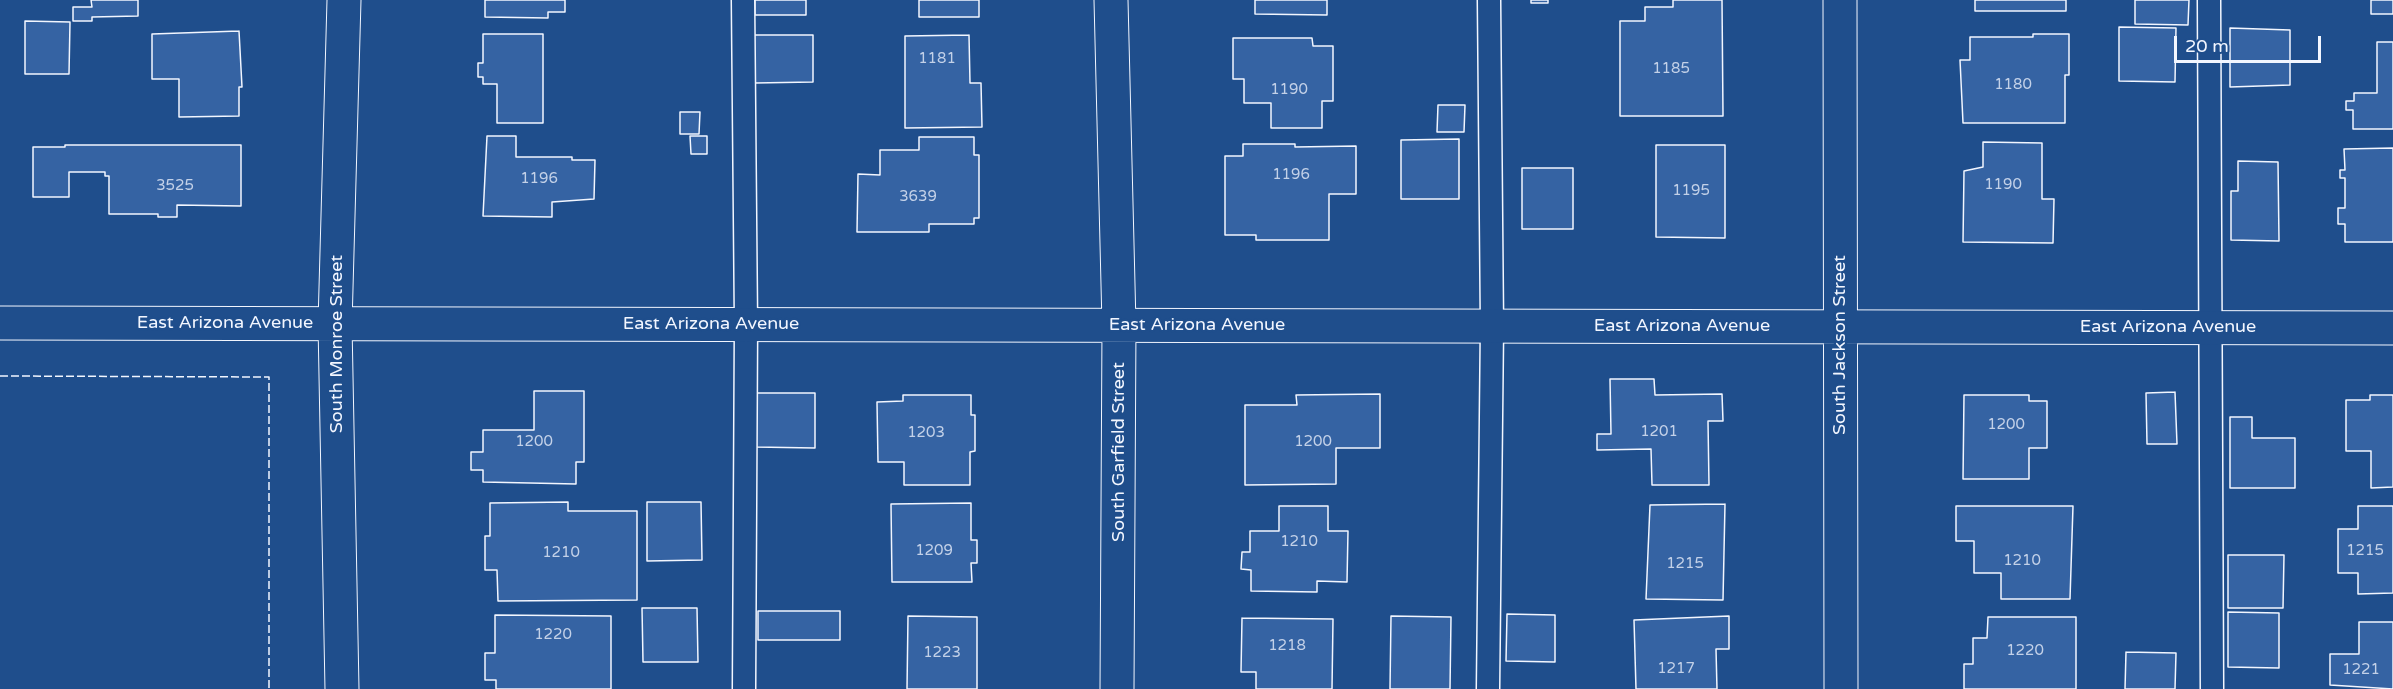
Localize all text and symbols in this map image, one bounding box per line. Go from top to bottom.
scale bar [2177,24,2324,62]
text: 20 m [2185,35,2229,57]
house number: 1181 [918,50,956,68]
house number: 1185 [1652,60,1690,78]
house number: 1180 [1994,76,2032,94]
house number: 1190 [1270,81,1308,99]
house number: 1196 [1272,166,1310,184]
house number: 1196 [520,170,558,188]
house number: 1190 [1984,176,2022,194]
house number: 3525 [156,177,194,195]
house number: 1195 [1672,182,1710,200]
house number: 3639 [899,188,937,206]
street label: South Monroe Street [326,255,348,433]
street label: South Jackson Street [1829,255,1851,435]
street label: East Arizona Avenue [137,312,313,334]
street label: East Arizona Avenue [623,313,799,335]
street label: East Arizona Avenue [1109,314,1285,336]
street label: East Arizona Avenue [1594,315,1770,337]
street label: East Arizona Avenue [2080,316,2256,338]
street label: South Garfield Street [1108,362,1130,542]
house number: 1200 [1987,416,2025,434]
house number: 1201 [1640,423,1678,441]
house number: 1203 [907,424,945,442]
house number: 1200 [515,433,553,451]
house number: 1200 [1294,433,1332,451]
house number: 1210 [1280,533,1318,551]
house number: 1209 [915,542,953,560]
house number: 1215 [2346,542,2384,560]
house number: 1210 [542,544,580,562]
house number: 1210 [2003,552,2041,570]
house number: 1215 [1666,555,1704,573]
house number: 1220 [534,626,572,644]
house number: 1218 [1268,637,1306,655]
house number: 1220 [2006,642,2044,660]
house number: 1223 [923,644,961,662]
house number: 1217 [1657,660,1695,678]
house number: 1221 [2342,661,2380,679]

